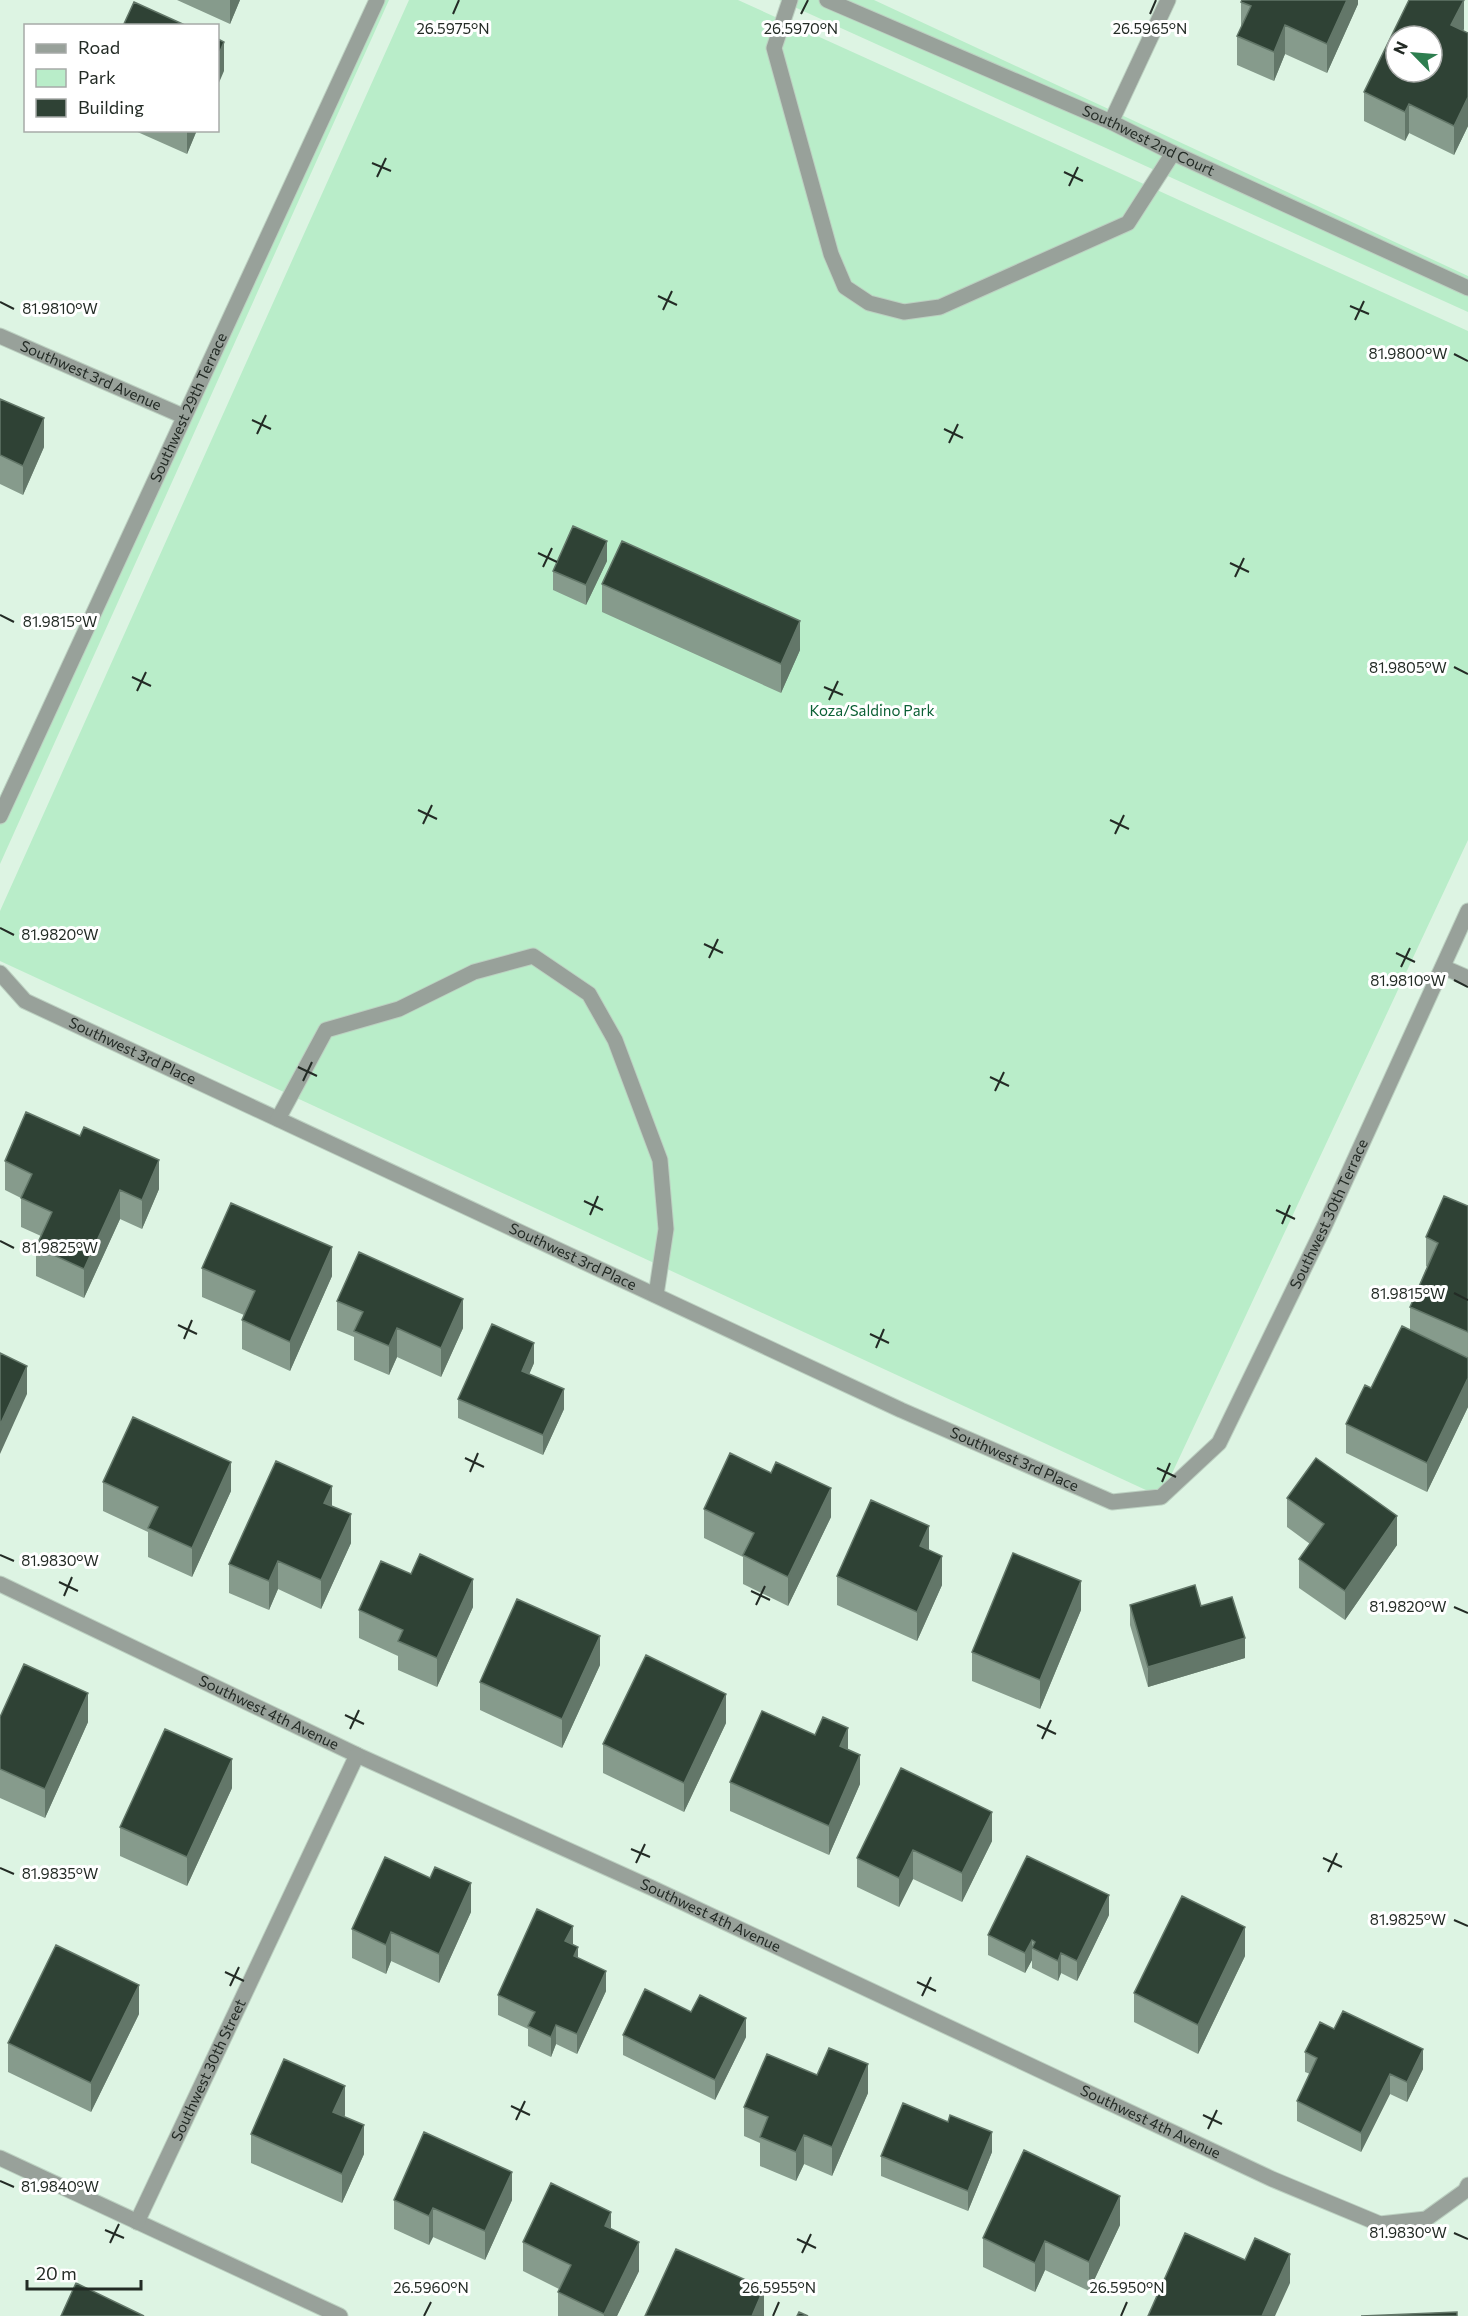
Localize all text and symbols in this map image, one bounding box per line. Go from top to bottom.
text: 26.5975°N [416,19,490,37]
text: 26.5970°N [764,19,838,37]
text: 26.5965°N [1113,19,1187,37]
legend [24,24,219,132]
north arrow [1384,24,1444,84]
text: Road [78,36,120,58]
text: N [1389,38,1411,57]
text: Park [78,66,116,88]
text: Building [78,96,144,118]
street label: Southwest 2nd Court [1080,101,1218,179]
text: 81.9810°W [22,299,98,317]
street label: Southwest 29th Terrace [146,329,230,485]
street label: Southwest 3rd Avenue [18,336,165,413]
text: 81.9800°W [1369,344,1447,362]
text: 81.9815°W [23,612,97,630]
text: 81.9805°W [1369,658,1447,676]
park label: Koza/Saldino Park [809,701,935,719]
text: 81.9820°W [21,925,99,943]
text: 81.9810°W [1370,971,1446,989]
street label: Southwest 3rd Place [66,1013,199,1088]
street label: Southwest 30th Terrace [1285,1136,1371,1292]
street label: Southwest 3rd Place [507,1218,640,1293]
text: 81.9825°W [22,1238,98,1256]
text: 81.9815°W [1371,1284,1445,1302]
street label: Southwest 3rd Place [948,1423,1082,1494]
text: 81.9830°W [21,1551,99,1569]
text: 81.9820°W [1369,1597,1447,1615]
street label: Southwest 4th Avenue [196,1671,342,1753]
text: 81.9835°W [22,1864,98,1882]
street label: Southwest 4th Avenue [638,1874,784,1955]
text: 81.9825°W [1370,1910,1446,1928]
street label: Southwest 30th Street [167,1996,249,2143]
street label: Southwest 4th Avenue [1078,2080,1224,2162]
text: 81.9840°W [21,2177,99,2195]
text: 81.9830°W [1369,2223,1447,2241]
scale bar [27,2253,141,2291]
text: 20 m [36,2262,77,2284]
text: 26.5960°N [393,2278,469,2296]
text: 26.5955°N [742,2278,816,2296]
text: 26.5950°N [1089,2278,1165,2296]

